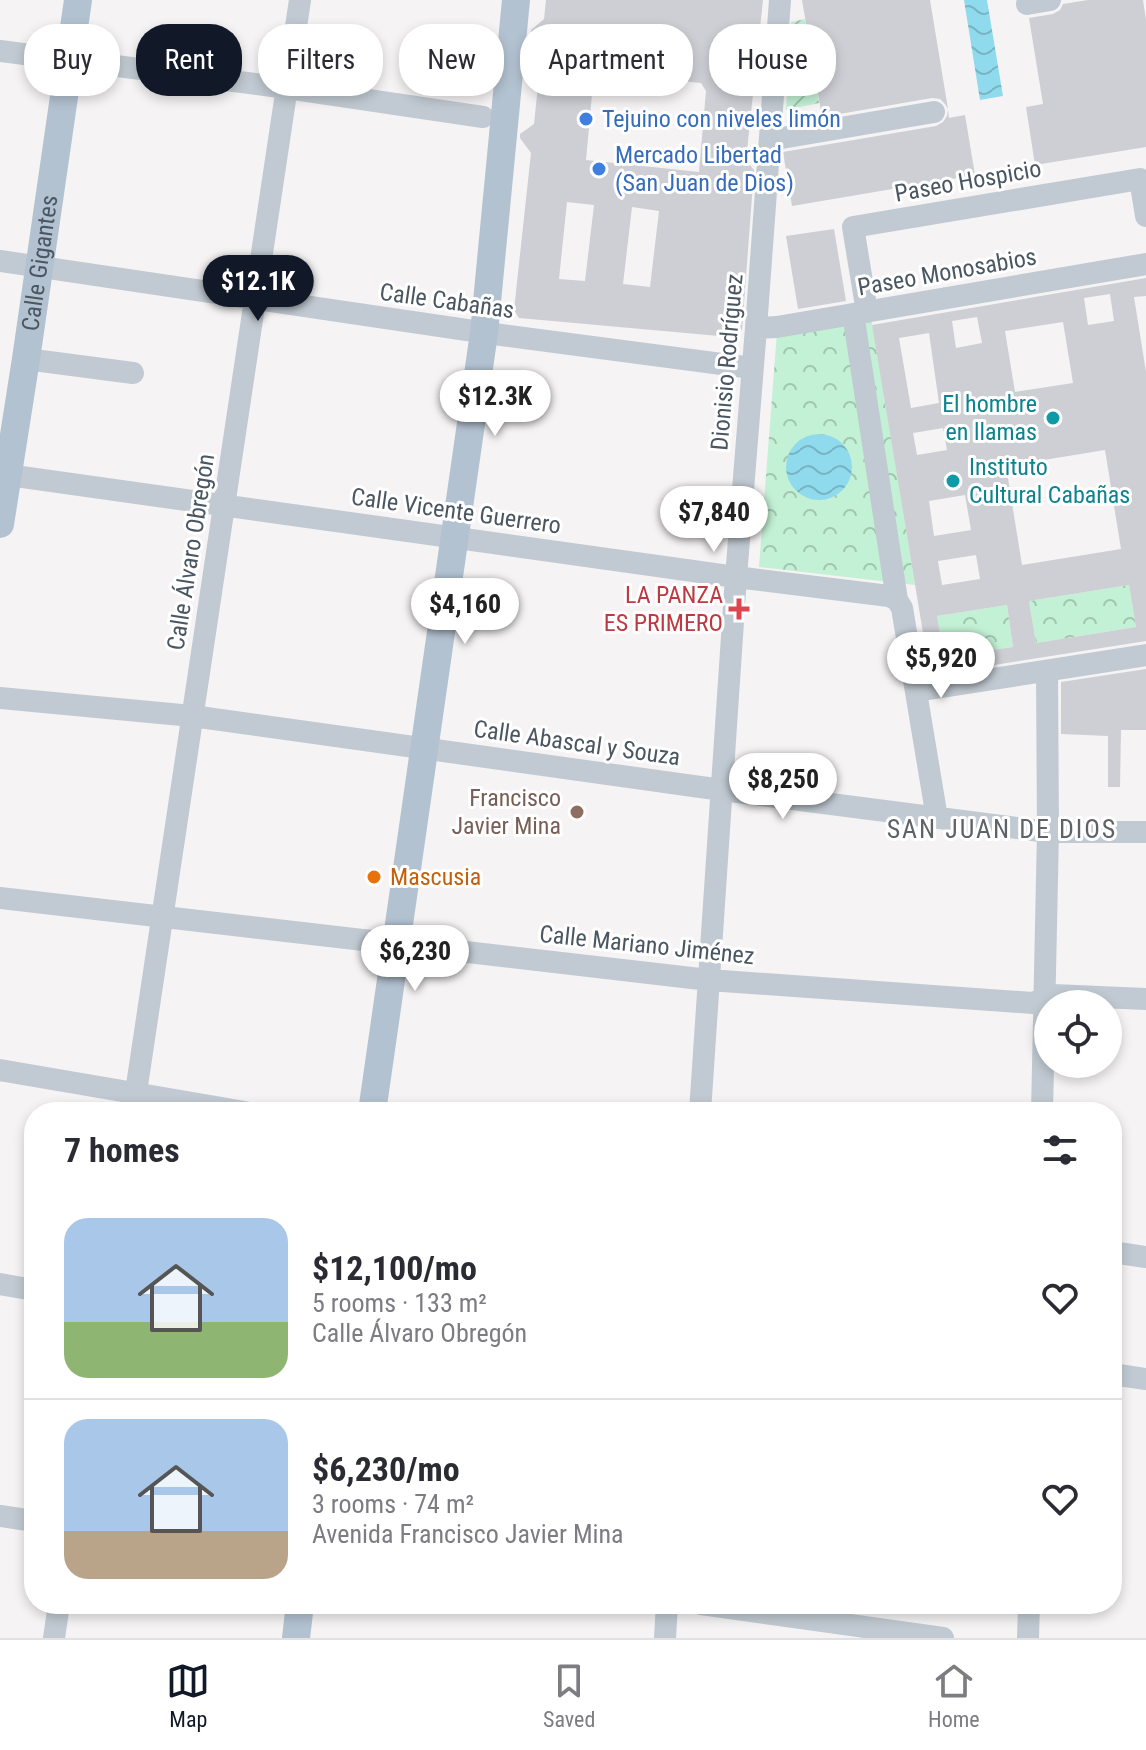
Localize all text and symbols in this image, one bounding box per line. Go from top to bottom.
chip: Buy [24,24,120,96]
chip: Rent [136,24,242,96]
chip: Filters [258,24,383,96]
chip: New [399,24,504,96]
chip: Apartment [520,24,693,96]
chip: House [709,24,836,96]
place label: Tejuino con niveles limón [602,105,841,133]
marker: Tejuino con niveles limón [577,110,595,128]
place label: Mercado Libertad (San Juan de Dios) [615,141,794,197]
street label: Paseo Hospicio [893,154,1043,208]
marker: Mercado Libertad (San Juan de Dios) [590,160,608,178]
street label: Calle Gigantes [16,193,64,333]
street label: Paseo Monosabios [855,242,1039,302]
pin: $12.1K [193,255,323,323]
text: $12.1K [221,266,295,296]
street label: Dionisio Rodríguez [705,272,749,452]
street label: Calle Cabañas [378,278,516,324]
pin: $12.3K [430,370,560,438]
text: $12.3K [458,381,532,411]
place label: El hombre en llamas [942,390,1037,446]
marker: El hombre en llamas [1044,409,1062,427]
street label: Calle Álvaro Obregón [162,452,220,652]
place label: Instituto Cultural Cabañas [969,453,1130,509]
marker: Instituto Cultural Cabañas [944,472,962,490]
street label: Calle Vicente Guerrero [349,482,563,540]
pin: $7,840 [649,486,779,554]
text: $7,840 [678,497,750,527]
pin: $4,160 [400,578,530,646]
place label: LA PANZA ES PRIMERO [604,581,723,637]
text: $4,160 [429,589,501,619]
marker: LA PANZA ES PRIMERO [730,600,748,618]
pin: $5,920 [876,632,1006,700]
text: $5,920 [905,643,977,673]
street label: Calle Abascal y Souza [472,715,682,771]
pin: $8,250 [718,753,848,821]
text: $8,250 [747,764,819,794]
place label: Francisco Javier Mina [451,784,561,840]
marker: Francisco Javier Mina [568,803,586,821]
district label: SAN JUAN DE DIOS [887,814,1117,844]
place label: Mascusia [390,863,481,891]
marker: Mascusia [365,868,383,886]
street label: Calle Mariano Jiménez [538,920,756,970]
pin: $6,230 [350,925,480,993]
text: $6,230 [379,936,451,966]
map controls [1034,990,1122,1078]
button: locate [1034,990,1122,1078]
icon: filters [1038,1128,1082,1172]
text: 7 homes [64,1130,180,1170]
text: $12,100/mo [312,1248,477,1288]
icon: home [128,1250,224,1346]
icon: heart [1038,1276,1082,1320]
text: 5 rooms · 133 m² [312,1288,487,1318]
text: Calle Álvaro Obregón [312,1318,527,1348]
text: $6,230/mo [312,1449,460,1489]
icon: home [128,1451,224,1547]
icon: heart [1038,1477,1082,1521]
text: 3 rooms · 74 m² [312,1489,474,1519]
text: Avenida Francisco Javier Mina [312,1519,624,1549]
tab: Map [166,1659,210,1732]
tab: Saved [543,1659,595,1732]
tab: Home [928,1659,980,1732]

